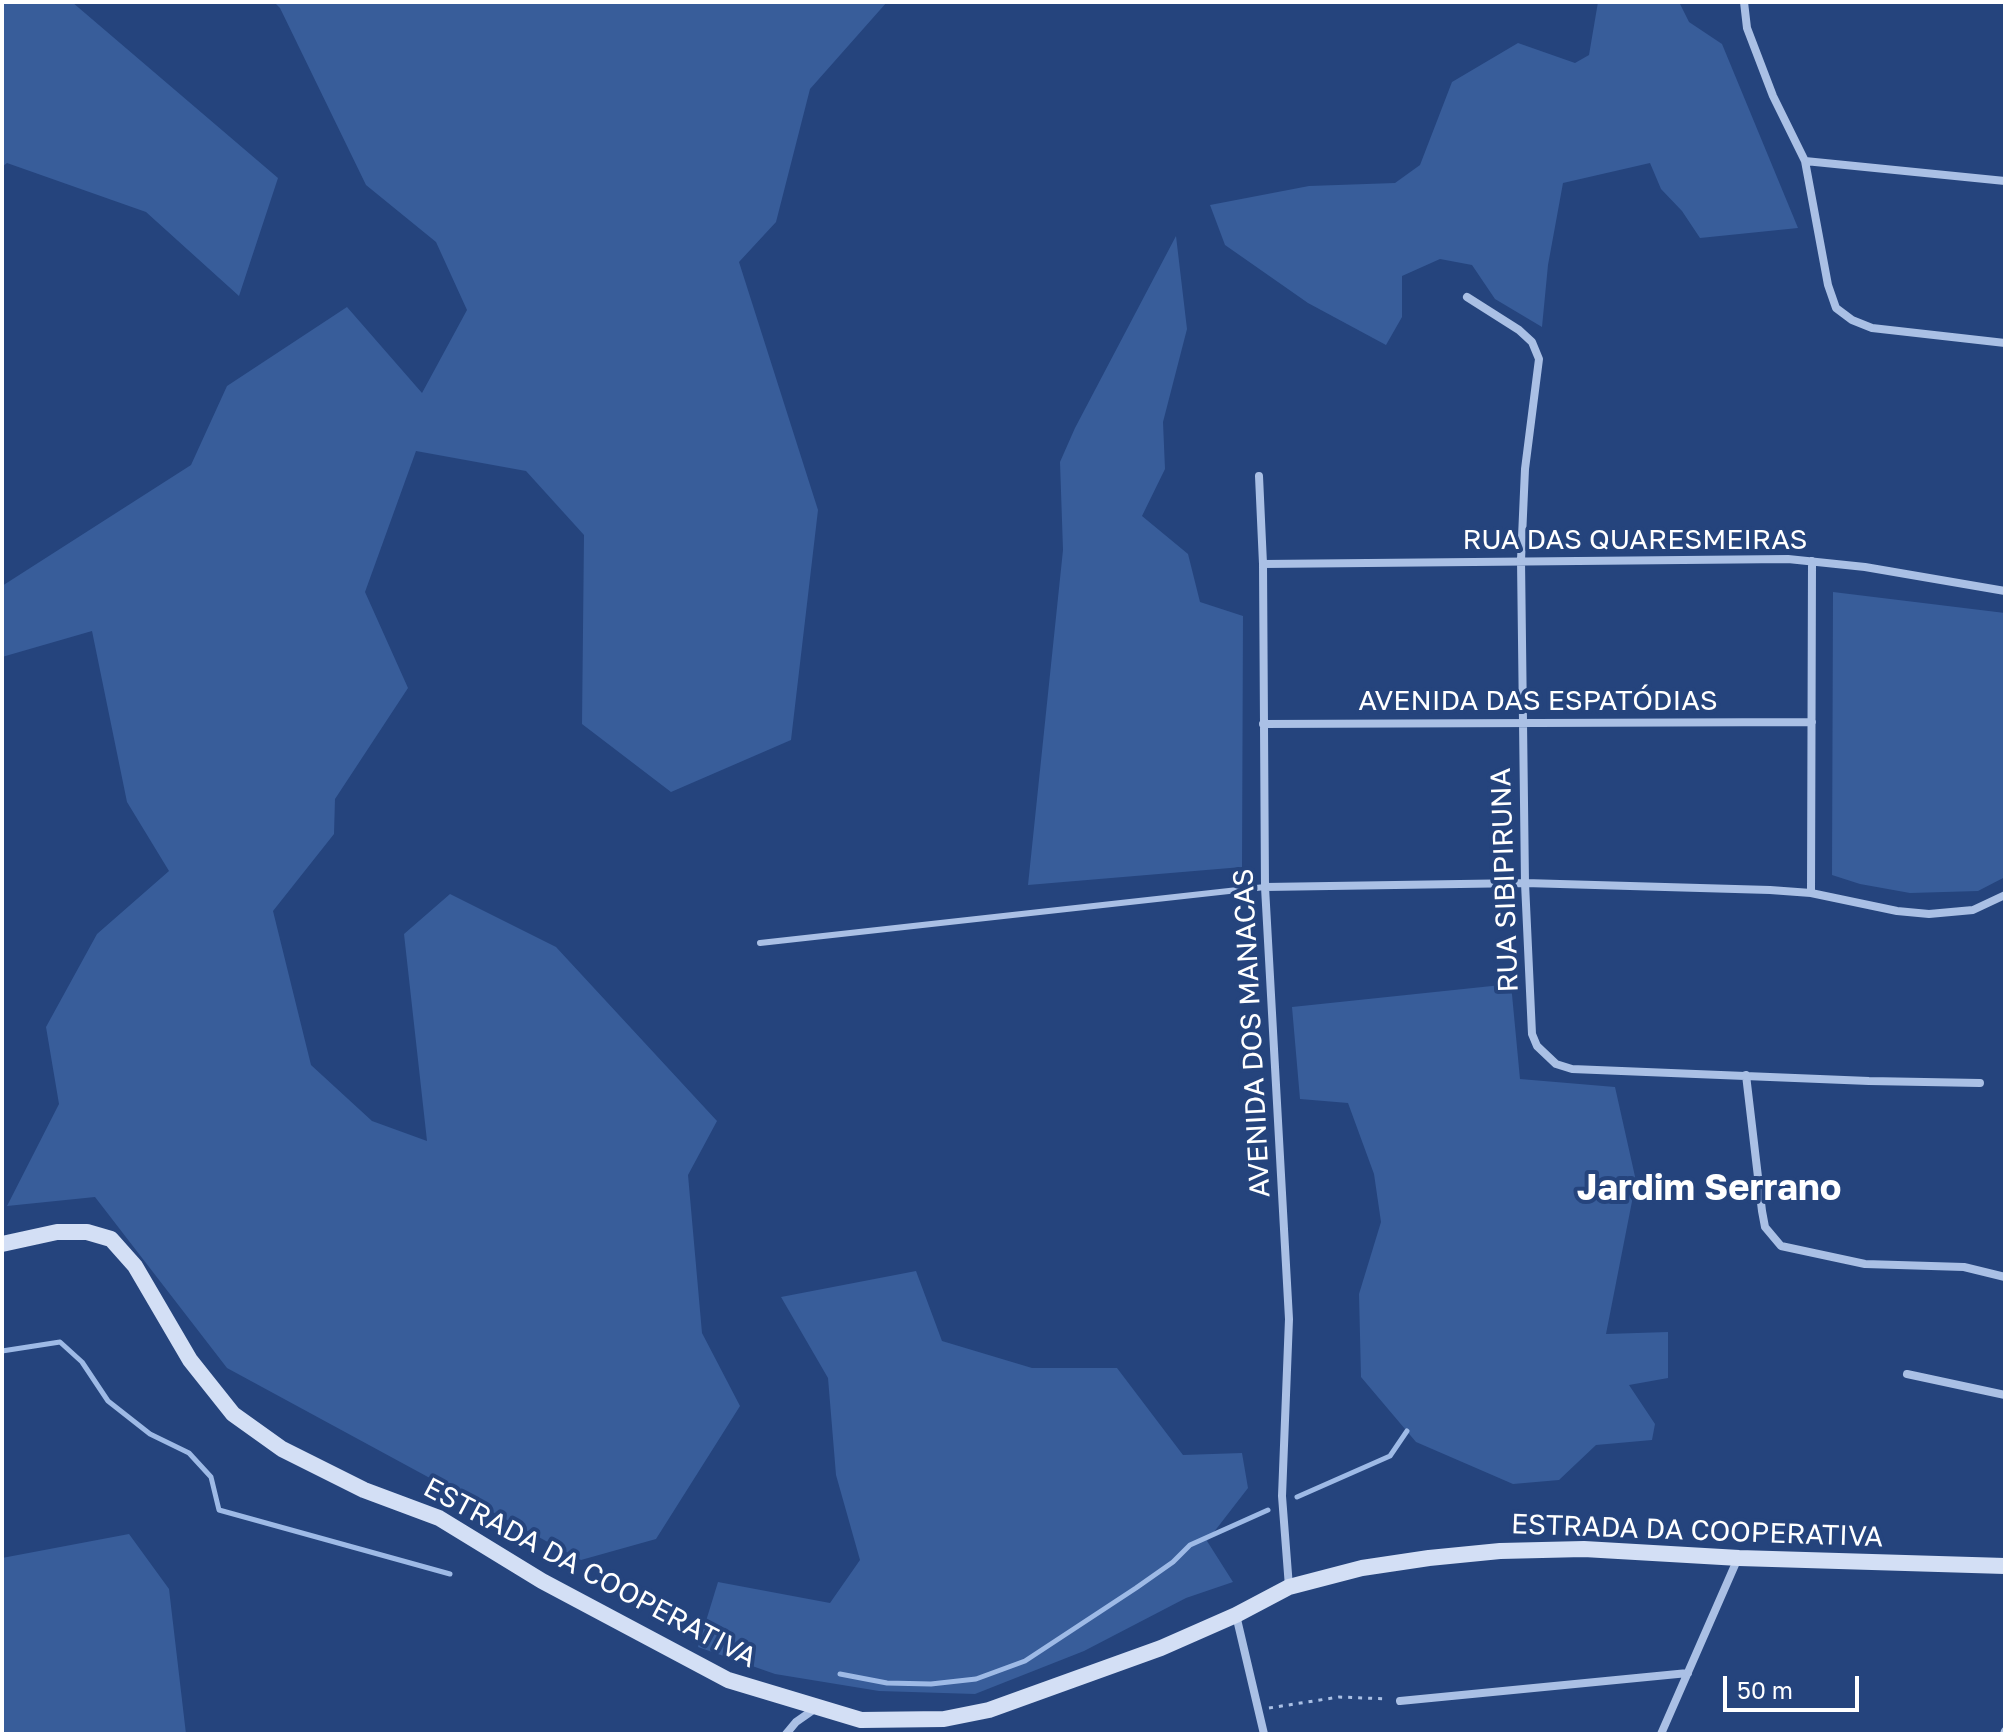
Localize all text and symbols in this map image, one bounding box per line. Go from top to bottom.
street label: RUA DAS QUARESMEIRAS [1462,523,1808,557]
street label: AVENIDA DAS ESPATÓDIAS [1358,684,1718,718]
street label: RUA SIBIPIRUNA [1484,767,1526,993]
street label: AVENIDA DOS MANACAS [1227,868,1277,1198]
district label: Jardim Serrano [1577,1167,1841,1211]
street label: ESTRADA DA COOPERATIVA [418,1471,762,1675]
street label: ESTRADA DA COOPERATIVA [1510,1508,1884,1554]
scale bar [1727,1660,1863,1710]
text: 50 m [1737,1675,1793,1704]

